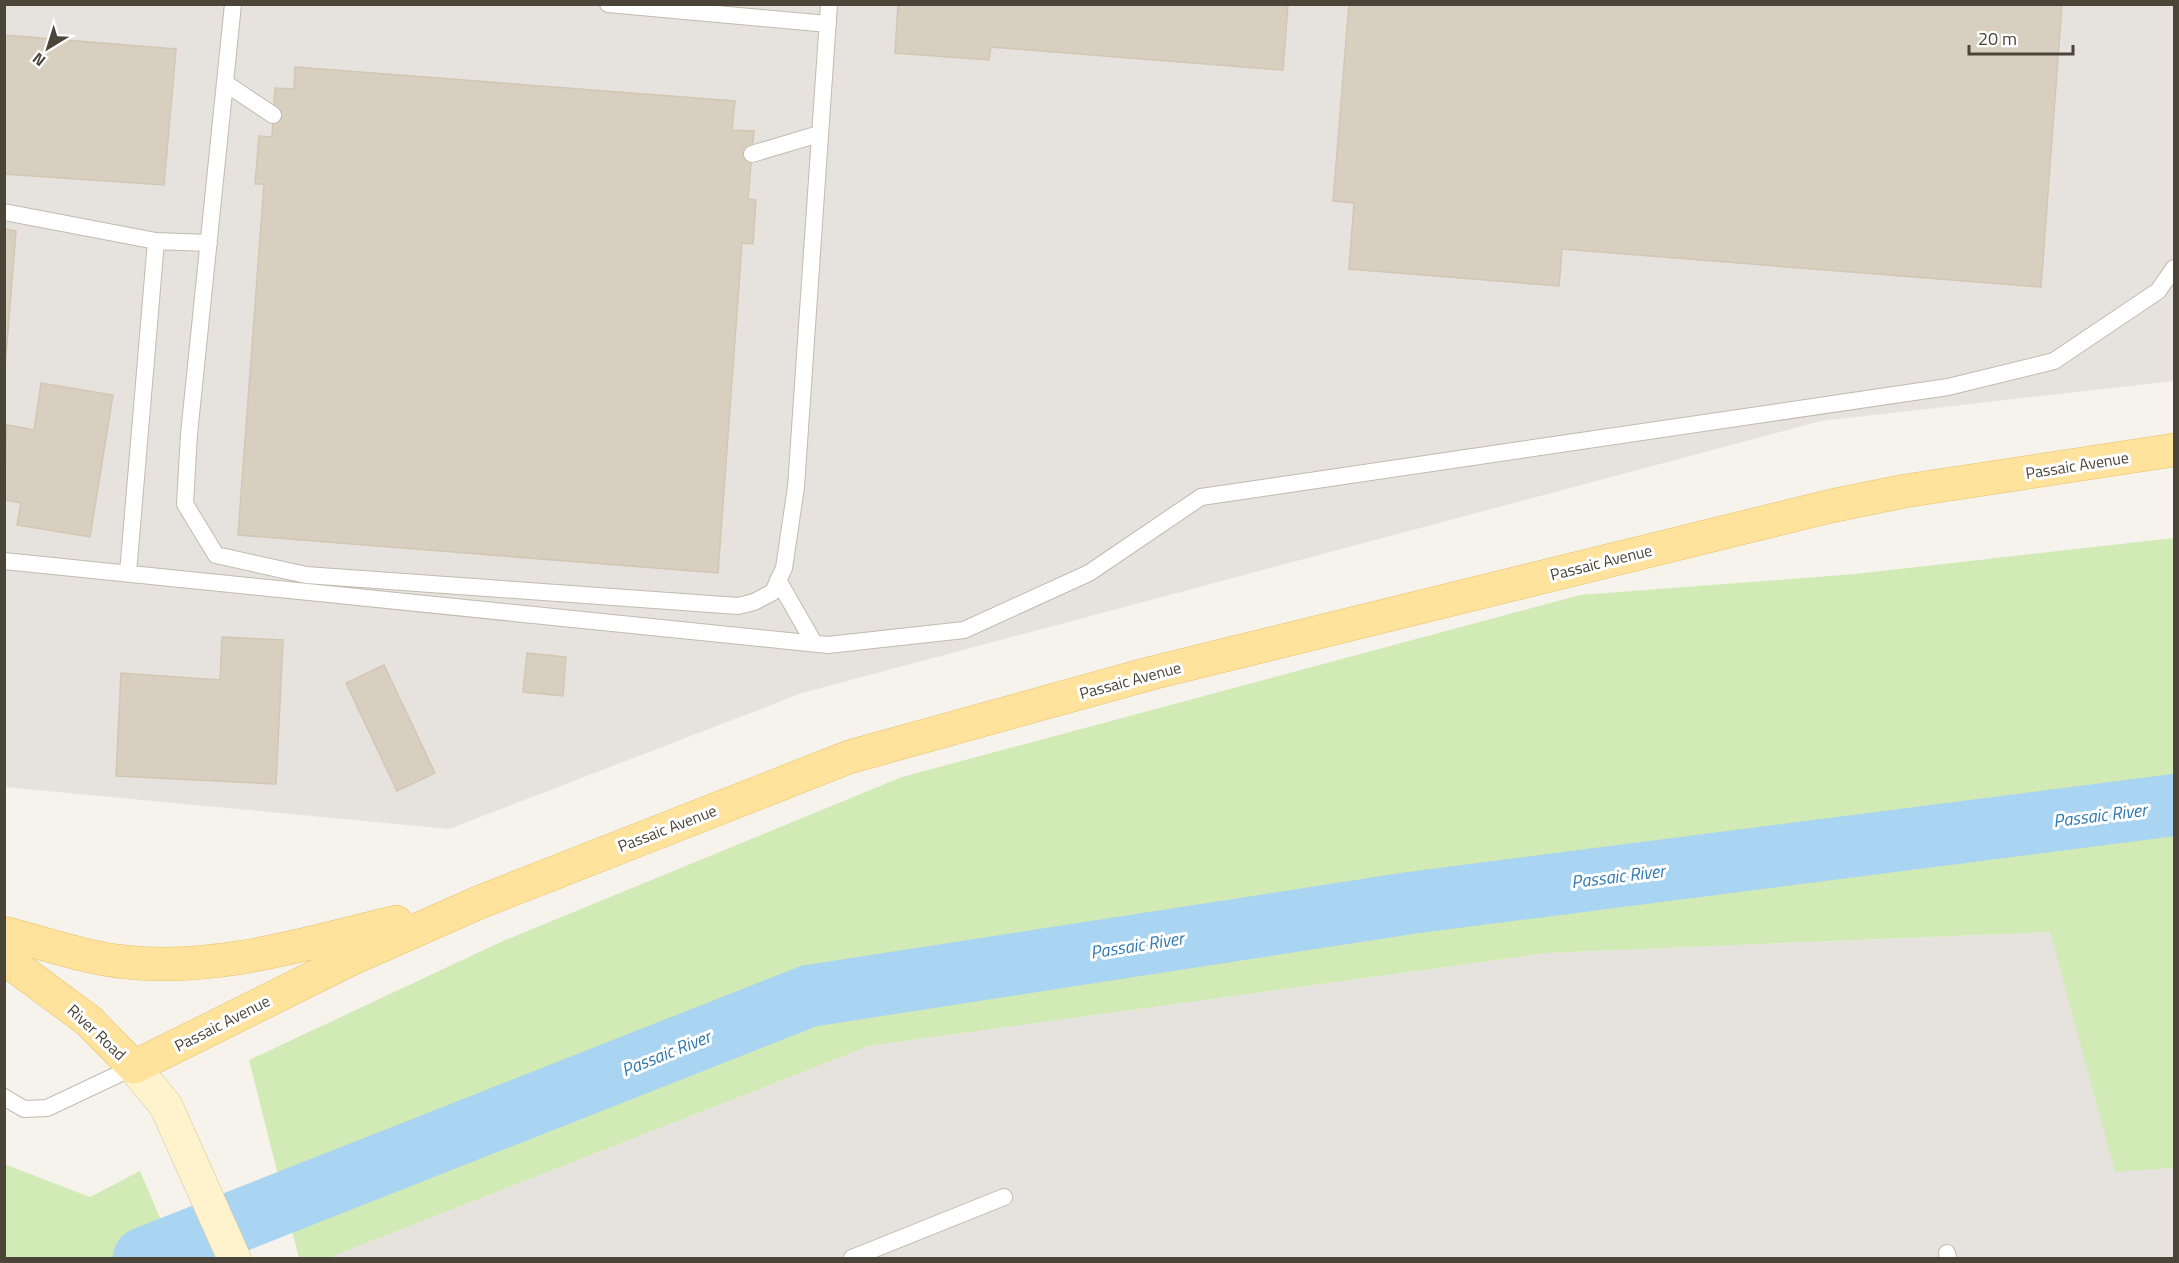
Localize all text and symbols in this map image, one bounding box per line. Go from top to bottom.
north arrow [18,18,78,78]
scale bar [1969,18,2072,56]
text: 20 m [1978,25,2017,52]
text: N [27,47,51,73]
street label: Passaic Avenue [2024,445,2130,485]
street label: Passaic Avenue [1547,538,1655,586]
street label: Passaic Avenue [1076,655,1184,705]
water label: Passaic River [2052,796,2151,834]
street label: Passaic Avenue [614,798,720,858]
water label: Passaic River [1570,857,1669,895]
water label: Passaic River [1088,924,1188,966]
street label: Passaic Avenue [170,989,274,1057]
street label: River Road [62,998,132,1066]
water label: Passaic River [617,1022,717,1083]

